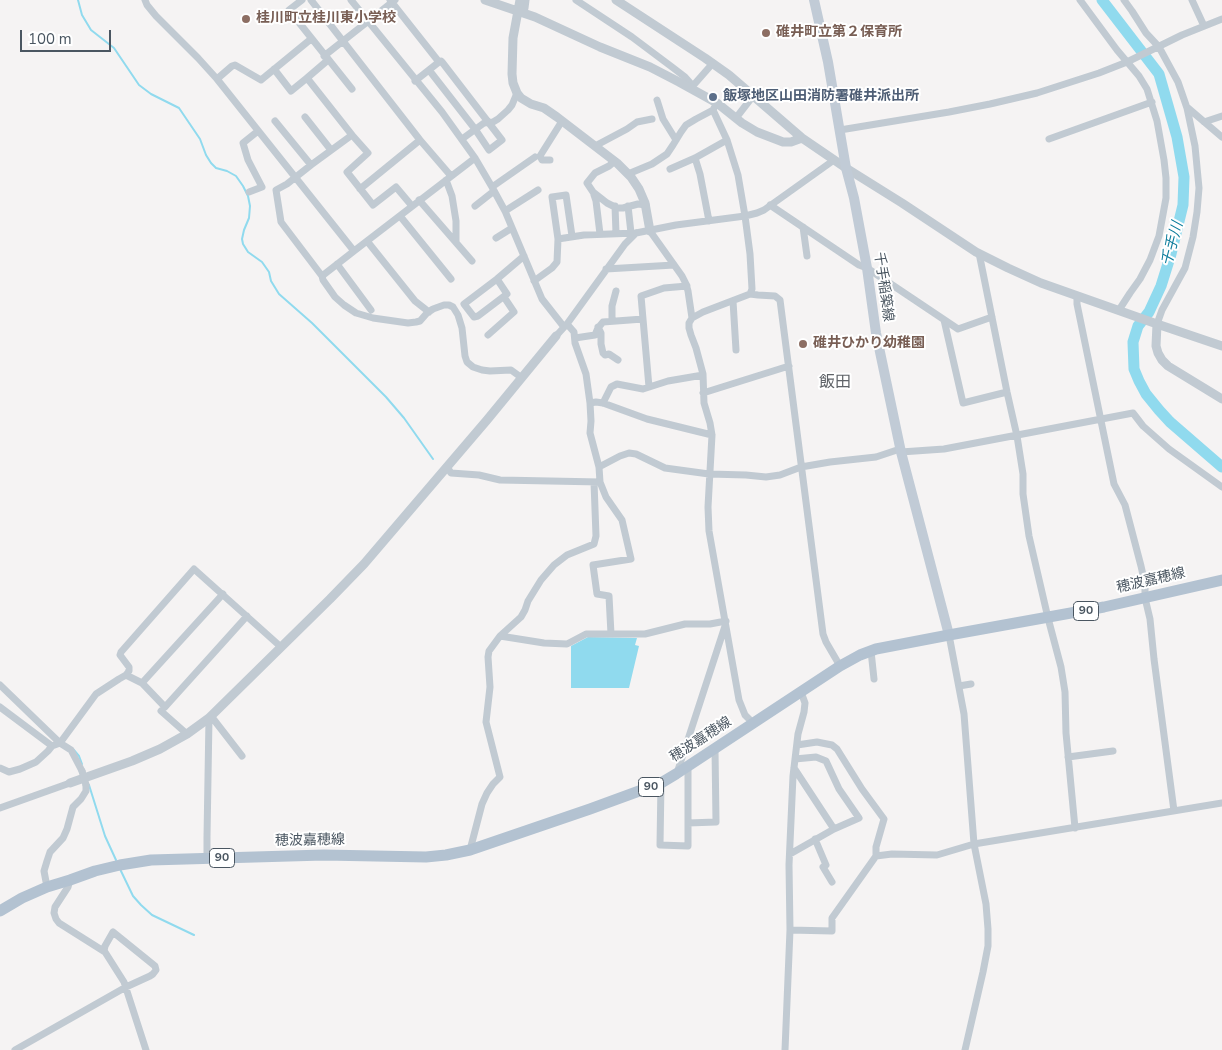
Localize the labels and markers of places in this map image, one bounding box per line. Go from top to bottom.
place label: 桂川町立桂川東小学校 [256,11,396,27]
marker: 桂川町立桂川東小学校 [240,13,252,25]
place label: 碓井町立第２保育所 [776,25,902,41]
marker: 碓井町立第２保育所 [760,27,772,39]
place label: 飯塚地区山田消防署碓井派出所 [723,89,919,105]
marker: 飯塚地区山田消防署碓井派出所 [707,91,719,103]
place label: 碓井ひかり幼稚園 [813,336,925,352]
marker: 碓井ひかり幼稚園 [797,338,809,350]

